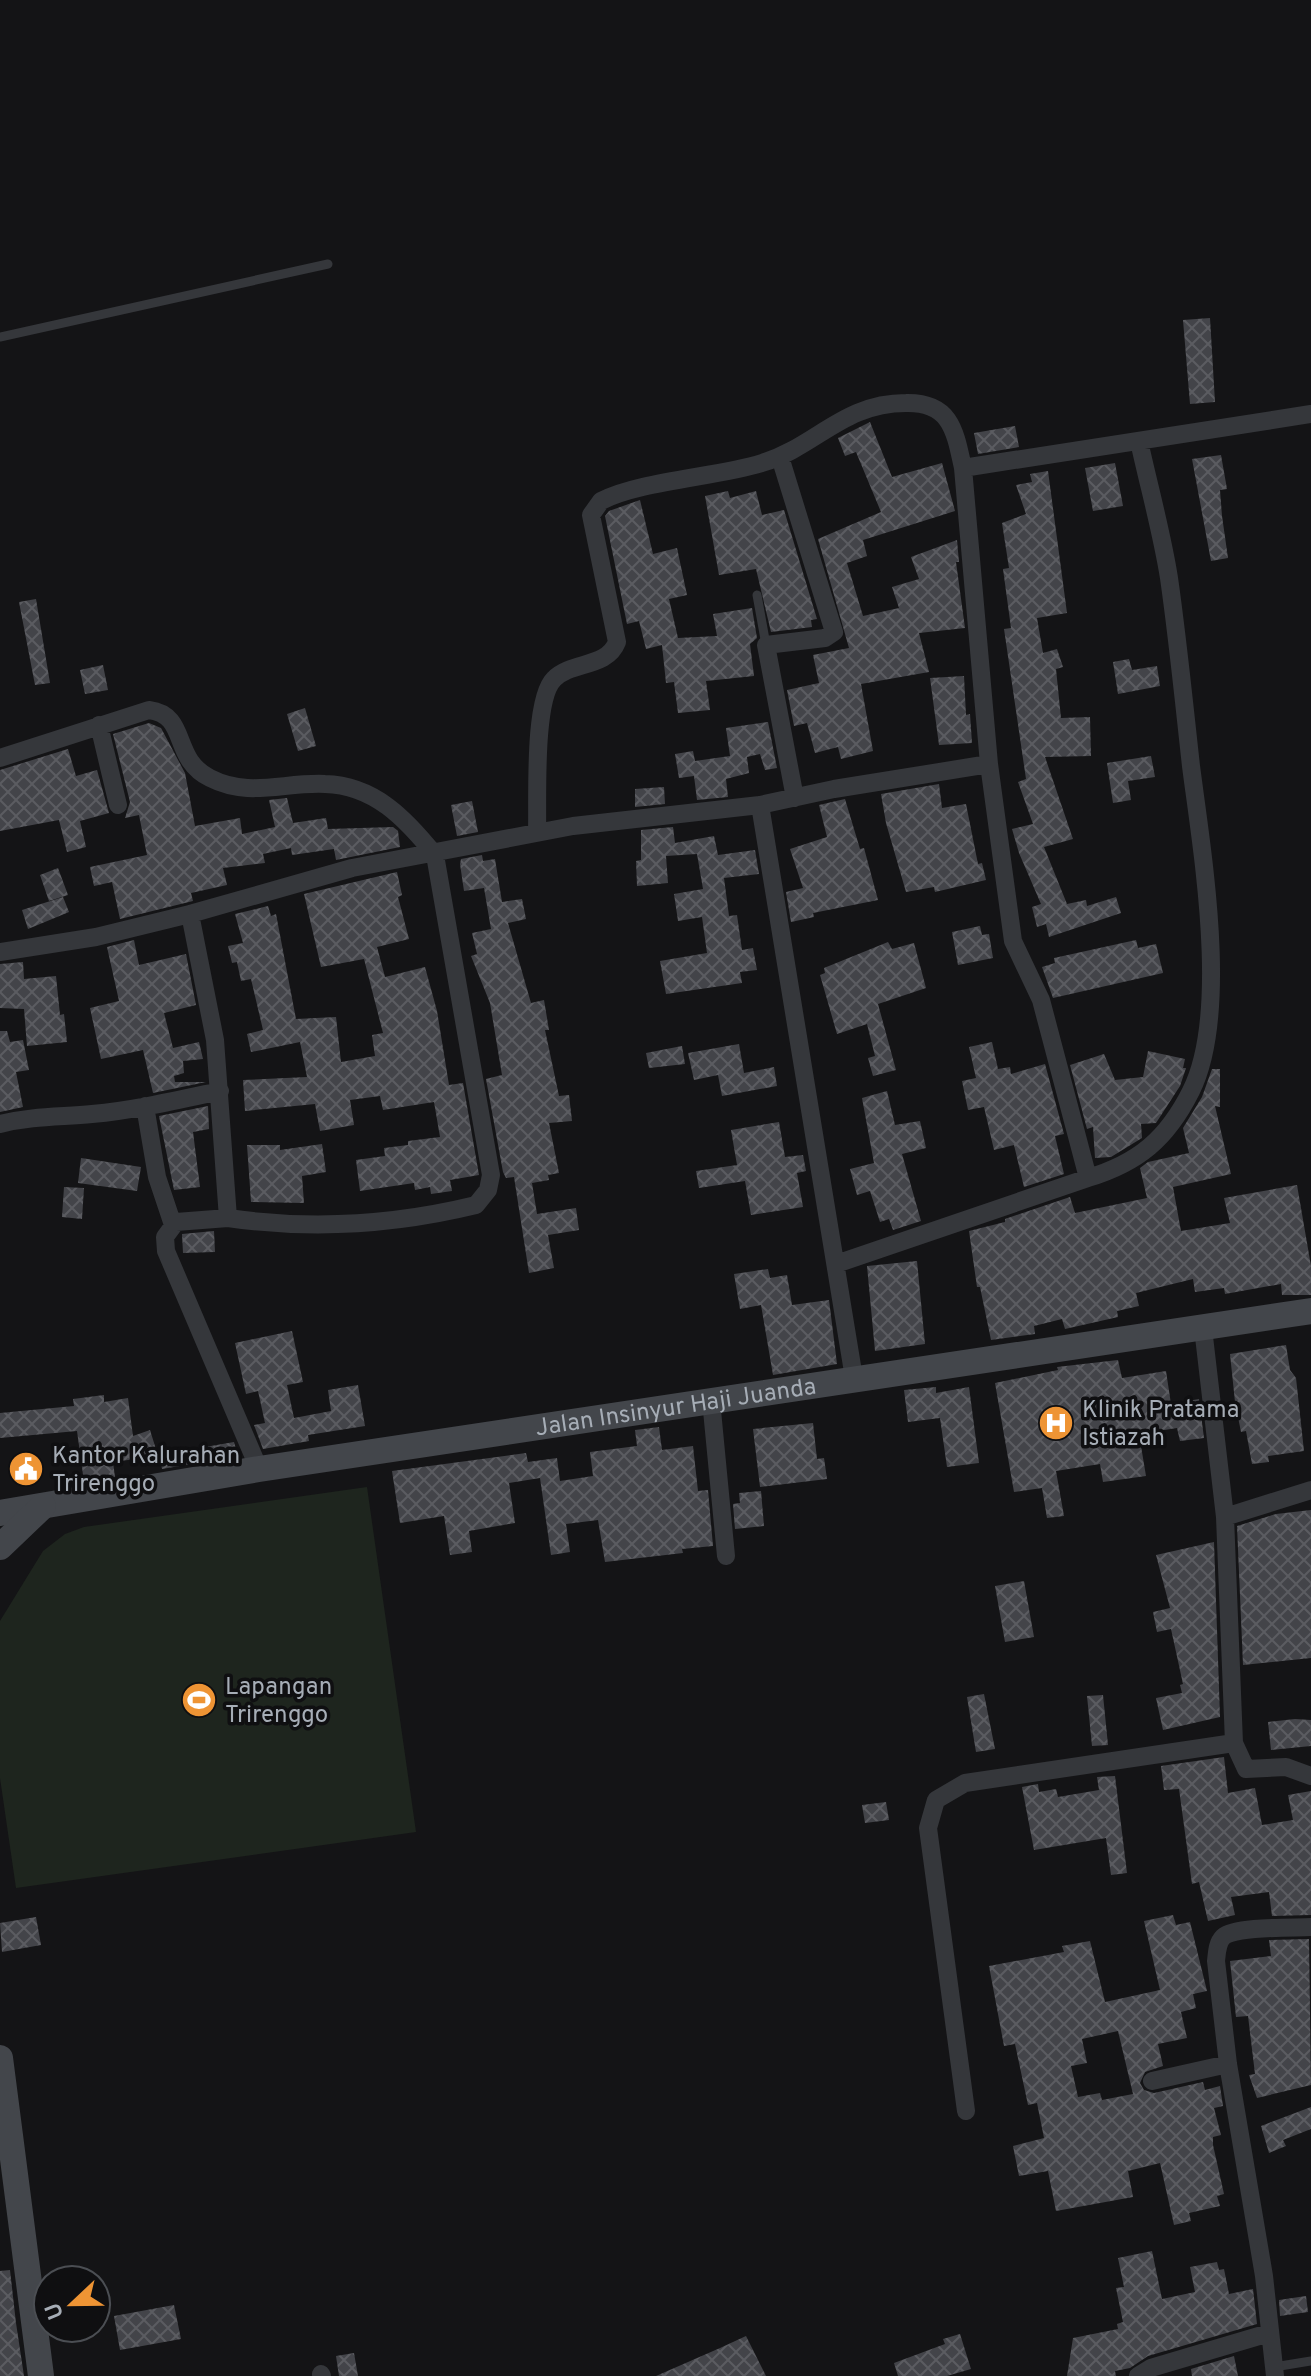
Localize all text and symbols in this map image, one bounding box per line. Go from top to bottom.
street label: Jalan Insinyur Haji Juanda [533,1373,818,1444]
place label: Klinik Pratama Istiazah [1082,1396,1239,1454]
hospital icon: Klinik Pratama Istiazah [1037,1404,1075,1442]
place label: Kantor Kalurahan Trirenggo [52,1442,240,1500]
public building icon: Kantor Kalurahan Trirenggo [7,1450,45,1488]
place label: Lapangan Trirenggo [225,1673,332,1731]
sports icon: Lapangan Trirenggo [180,1681,218,1719]
north arrow [32,2264,112,2344]
text: U [40,2298,71,2323]

